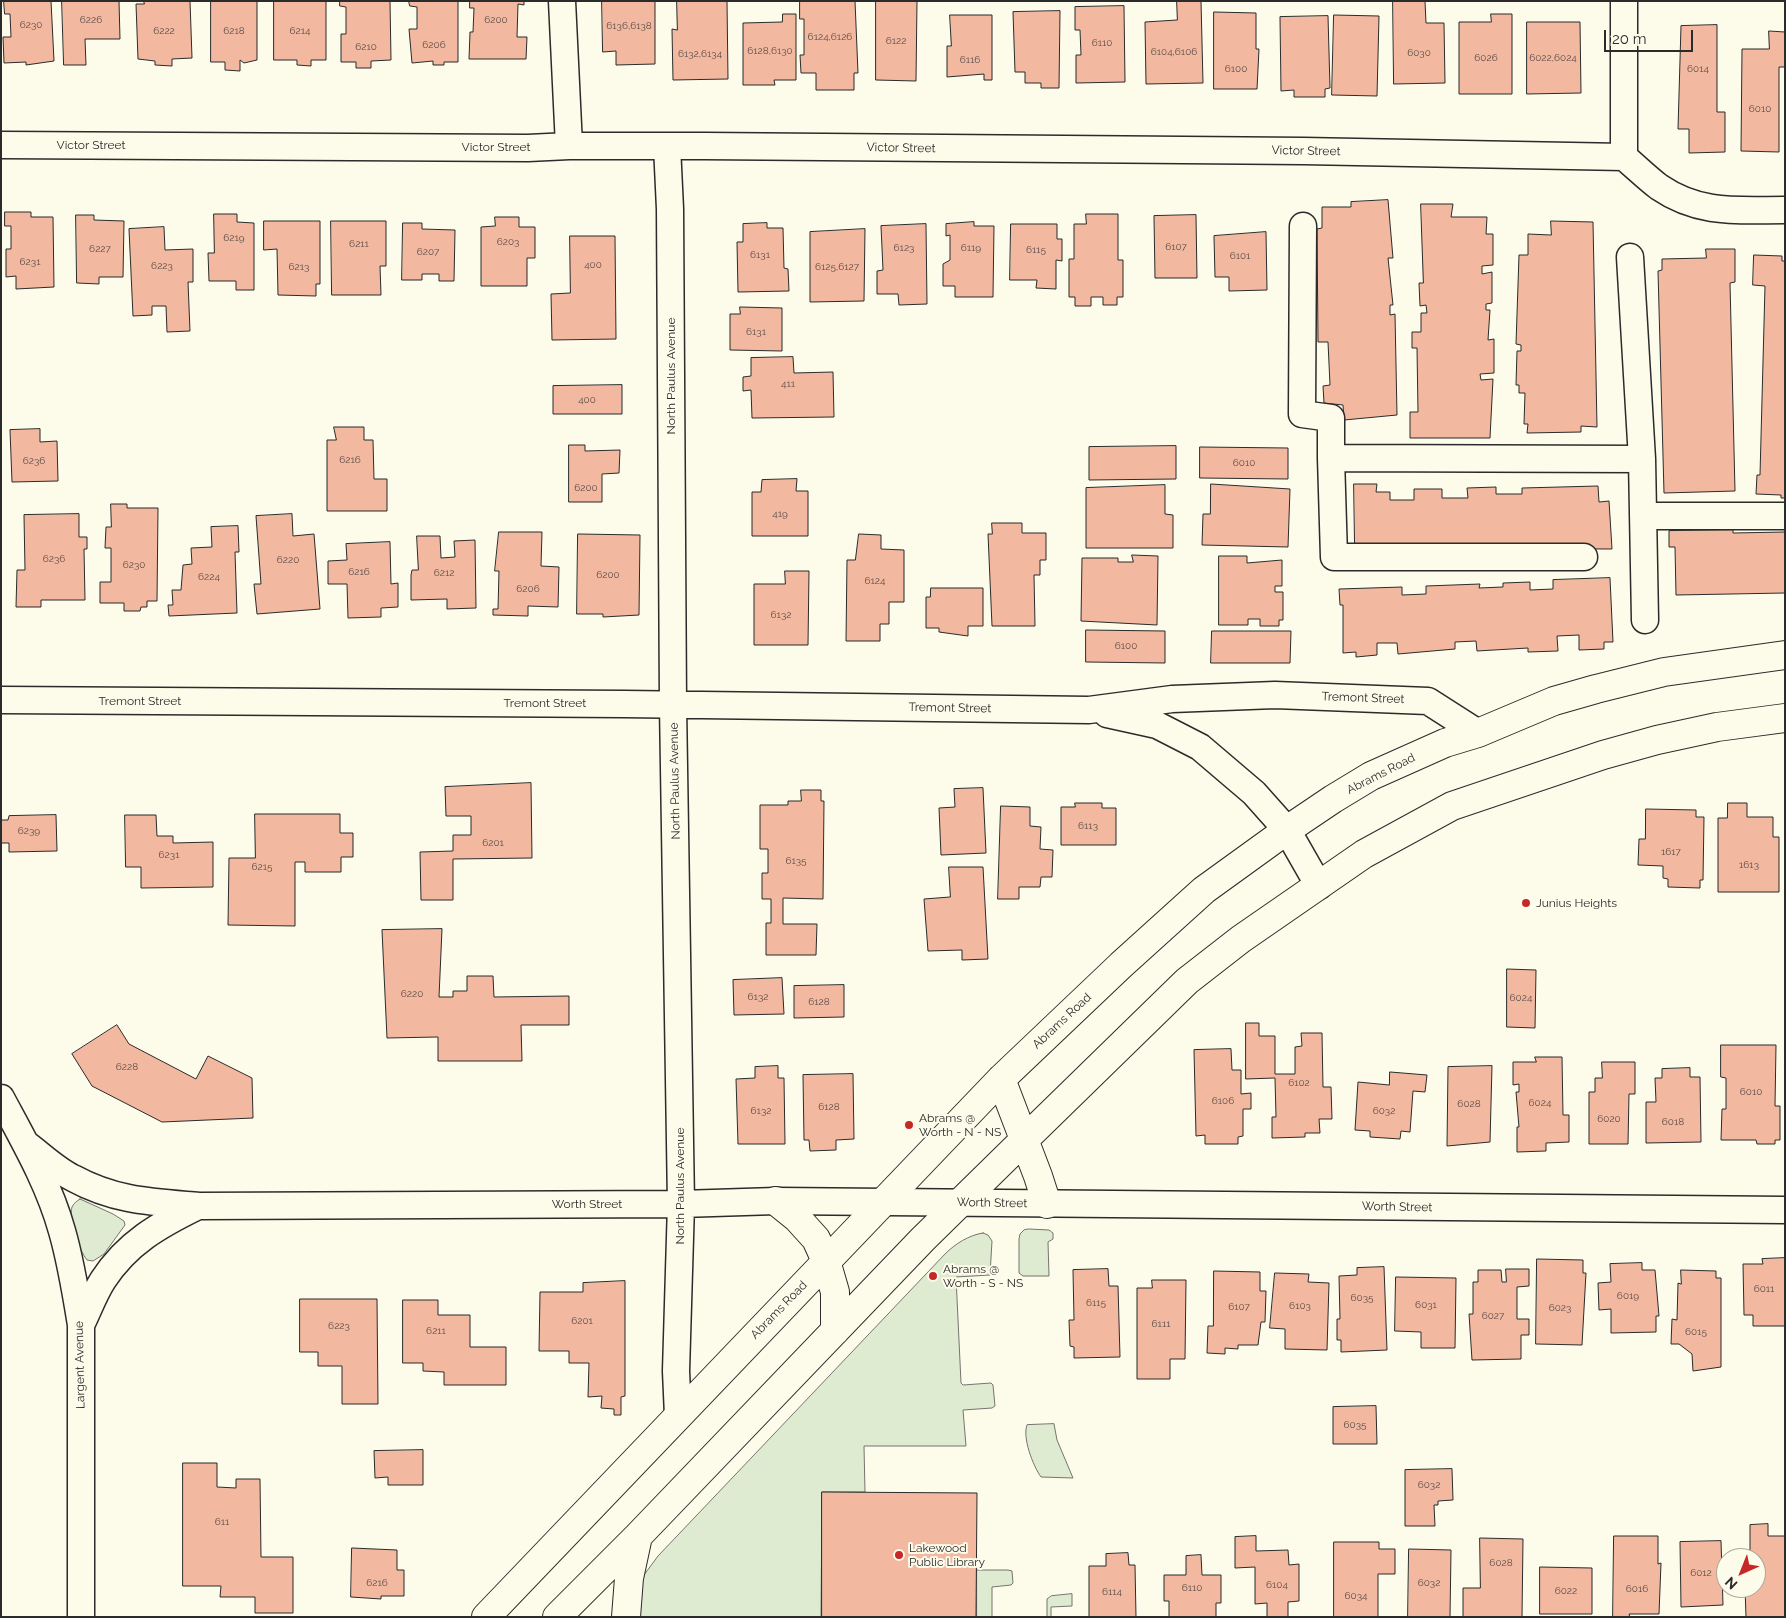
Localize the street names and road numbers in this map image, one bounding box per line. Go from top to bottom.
street label: Victor Street [57,138,125,152]
street label: Victor Street [462,140,530,154]
street label: Victor Street [866,140,936,156]
street label: Victor Street [1271,143,1341,159]
street label: North Paulus Avenue [664,317,678,435]
street label: Tremont Street [1321,689,1405,707]
street label: Tremont Street [99,694,181,708]
street label: Tremont Street [504,696,586,710]
street label: Tremont Street [909,700,991,716]
street label: North Paulus Avenue [667,722,683,840]
street label: Abrams Road [1344,751,1418,797]
street label: Abrams Road [1030,990,1094,1052]
street label: North Paulus Avenue [673,1127,687,1245]
street label: Worth Street [957,1195,1027,1211]
street label: Worth Street [552,1197,622,1211]
street label: Worth Street [1362,1199,1432,1215]
street label: Abrams Road [748,1278,810,1342]
street label: Largent Avenue [72,1321,88,1409]

